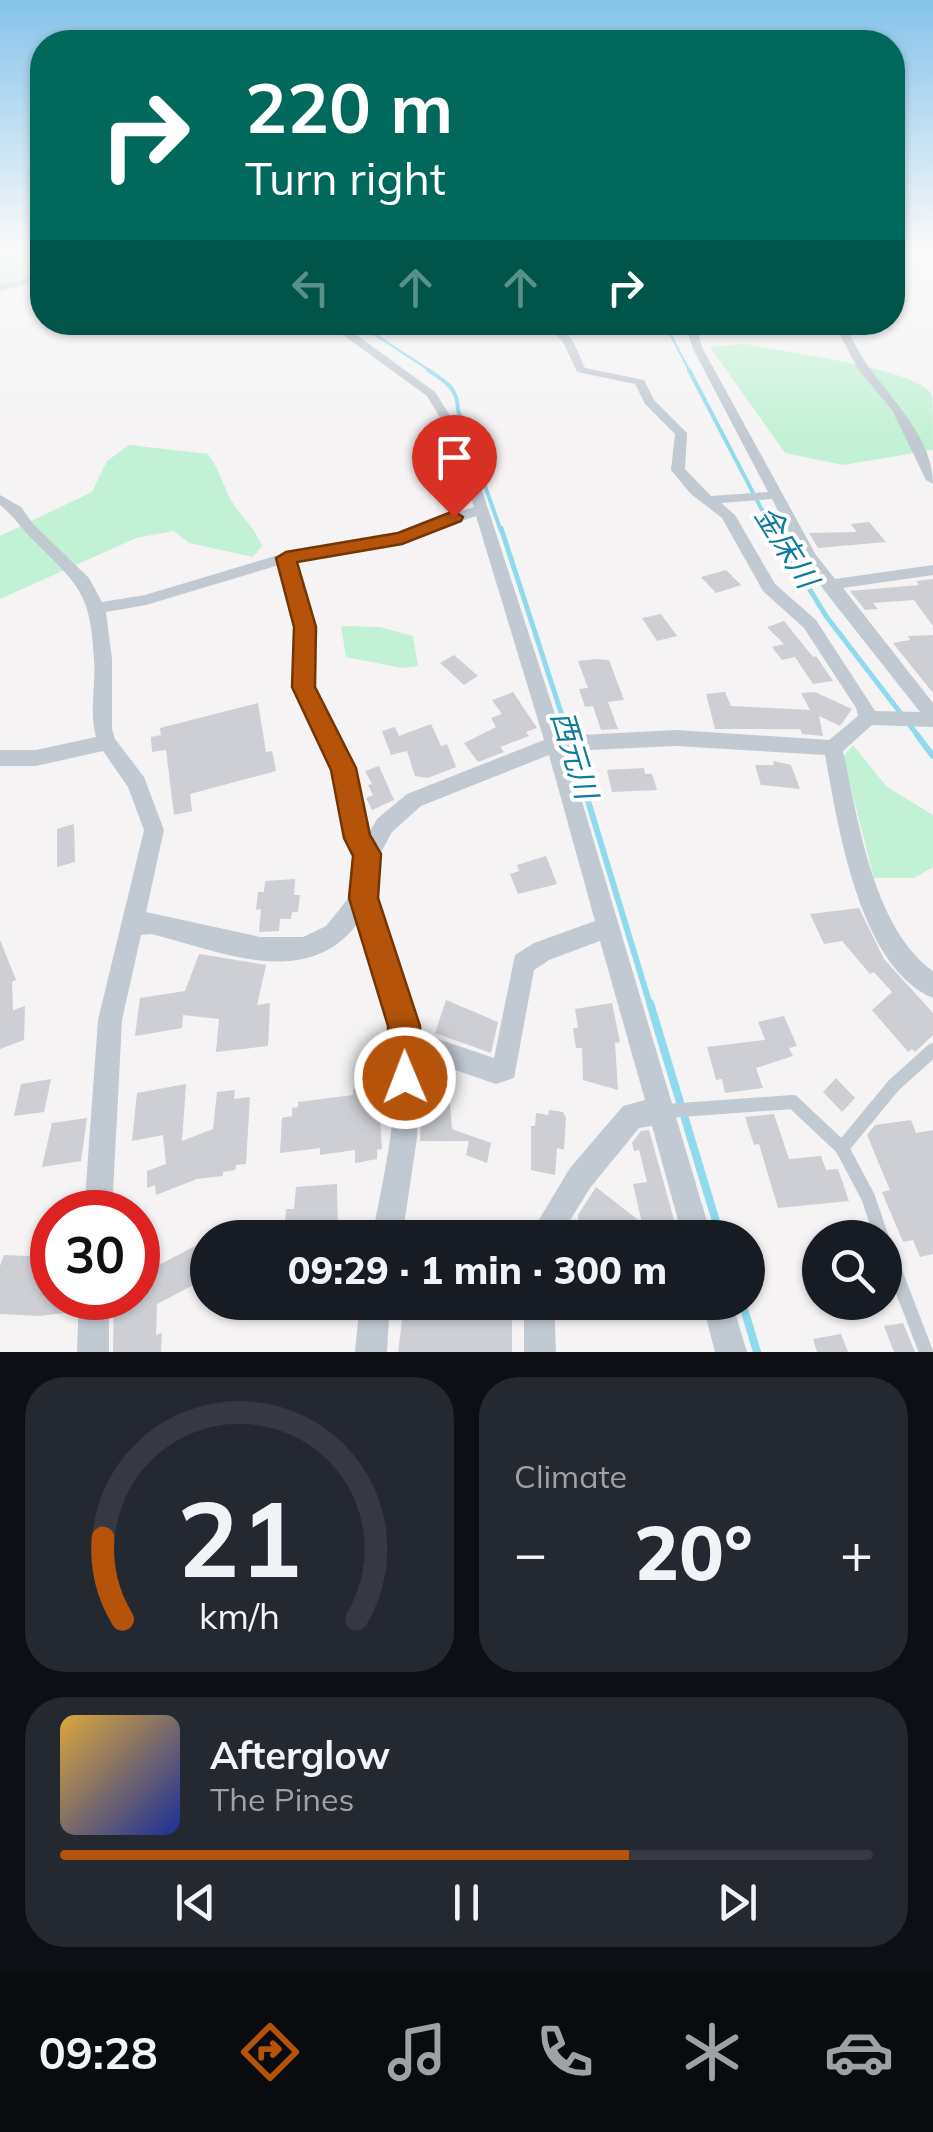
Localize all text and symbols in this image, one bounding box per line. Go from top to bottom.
text: 220 m [245,63,453,151]
icon: right [80,70,210,200]
text: Turn right [245,150,446,206]
icon: left [283,260,338,315]
icon: ahead [388,260,443,315]
icon: ahead [493,260,548,315]
icon: right [598,260,653,315]
pin [412,415,497,518]
icon: arrive [427,430,482,485]
water label: 金床川 [747,498,828,597]
water label: 西元川 [544,706,607,806]
position arrow [353,1026,457,1130]
speed limit sign: 30 [30,1190,160,1320]
map controls [802,1220,902,1320]
button: search [802,1220,902,1320]
text: 09:29 · 1 min · 300 m [288,1246,667,1294]
text: Climate [514,1456,627,1496]
text: 21 [177,1472,302,1603]
text: 20° [634,1505,753,1599]
text: − [514,1518,547,1587]
text: + [840,1518,873,1587]
text: km/h [199,1593,280,1638]
text: Afterglow [210,1731,390,1779]
text: The Pines [210,1779,354,1819]
icon: previous [168,1875,223,1930]
icon: pause [439,1875,494,1930]
icon: next [710,1875,765,1930]
icon: directions [235,2017,305,2087]
icon: music [382,2017,452,2087]
icon: phone [530,2017,600,2087]
icon: climate [677,2017,747,2087]
icon: car [824,2017,894,2087]
text: 09:28 [39,2024,158,2080]

